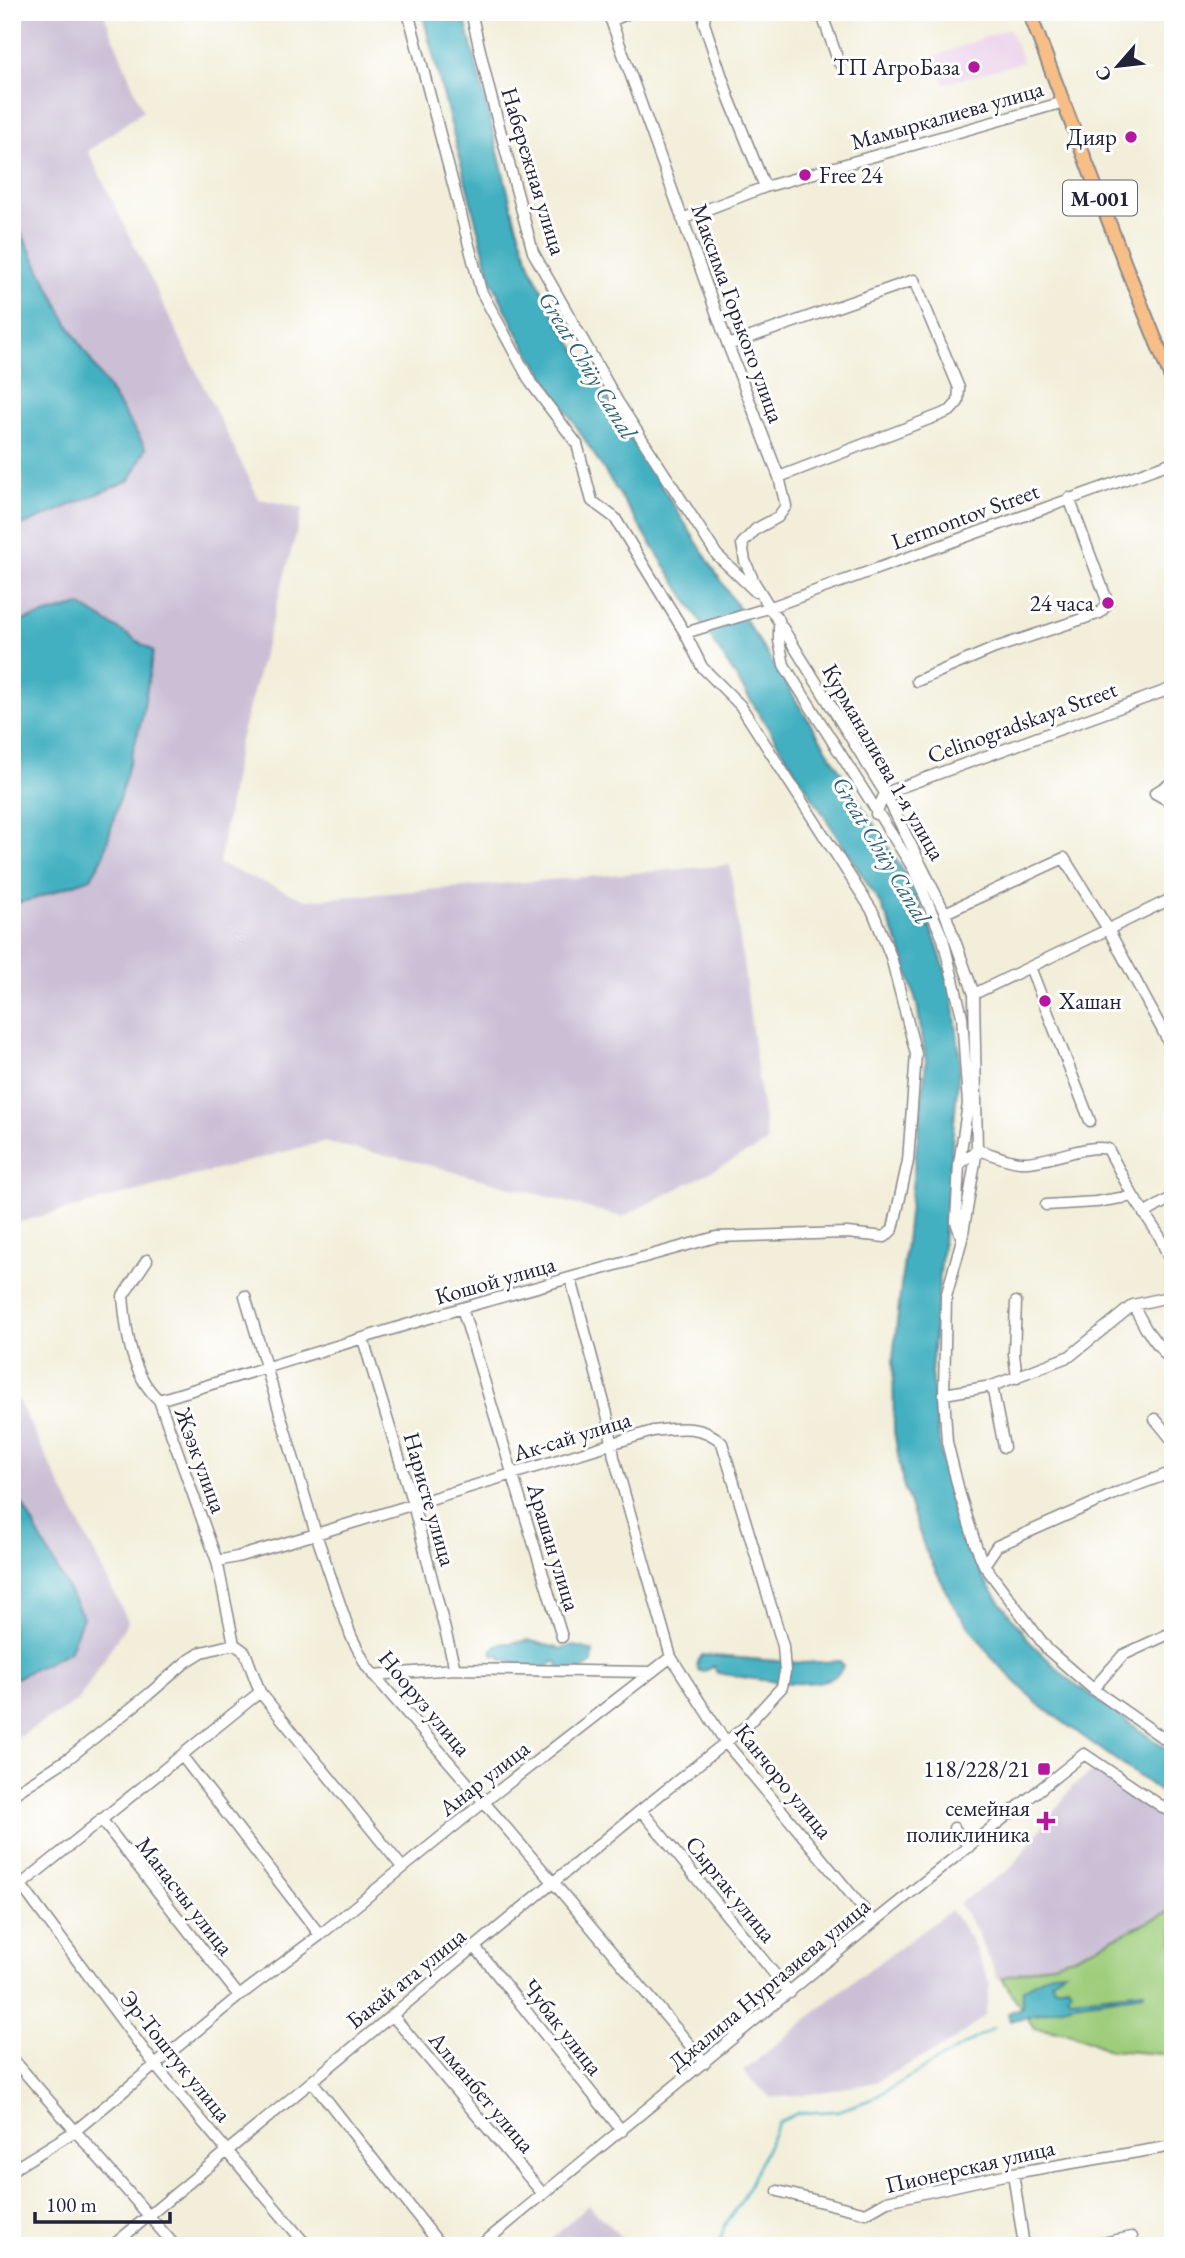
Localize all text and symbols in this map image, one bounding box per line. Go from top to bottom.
north arrow [1084,32,1154,102]
place label: ТП АгроБаза [833,52,961,82]
marker: ТП АгроБаза [966,59,982,75]
text: С [1089,62,1118,86]
street label: Мамыркалиева улица [847,73,1048,157]
street label: Набережная улица [494,84,574,259]
place label: Дияр [1066,122,1117,152]
marker: Дияр [1123,129,1139,145]
place label: Free 24 [819,160,884,190]
marker: Free 24 [797,167,813,183]
road number: М-001 [1063,180,1137,216]
street label: Максима Горького улица [684,199,792,427]
water label: Great Chüy Canal [532,285,645,446]
street label: Lermontov Street [887,475,1044,557]
place label: 24 часа [1030,588,1095,618]
marker: 24 часа [1100,595,1116,611]
street label: Курманалиева 1-я улица [815,658,953,867]
street label: Celinogradskaya Street [923,673,1122,770]
water label: Great Chüy Canal [826,770,939,931]
place label: Хашан [1058,986,1122,1016]
marker: Хашан [1037,993,1053,1009]
street label: Кошой улица [431,1248,559,1311]
street label: Жээк улица [168,1402,234,1518]
street label: Ак-сай улица [508,1404,635,1468]
street label: Наристе улица [397,1429,464,1570]
street label: Арашан улица [520,1479,588,1615]
street label: Нооруз улица [372,1644,479,1763]
street label: Канчоро улица [728,1717,840,1845]
street label: Анар улица [432,1733,536,1823]
place label: 118/228/21 [923,1754,1030,1784]
marker: 118/228/21 [1036,1761,1052,1777]
place label: семейная поликлиника [906,1793,1031,1849]
marker: семейная поликлиника [1036,1811,1056,1831]
street label: Сыргак улица [679,1829,784,1949]
street label: Манасчы улица [129,1831,241,1962]
street label: Джалила Нургазиева улица [662,1890,877,2077]
street label: Бакай ата улица [340,1920,473,2035]
street label: Чубак улица [516,1973,611,2082]
street label: Эр-Тоштук улица [114,1984,239,2129]
street label: Алманбет улица [422,2024,542,2160]
street label: Пионерская улица [882,2132,1058,2200]
scale bar [35,2181,170,2225]
text: 100 m [46,2191,97,2218]

